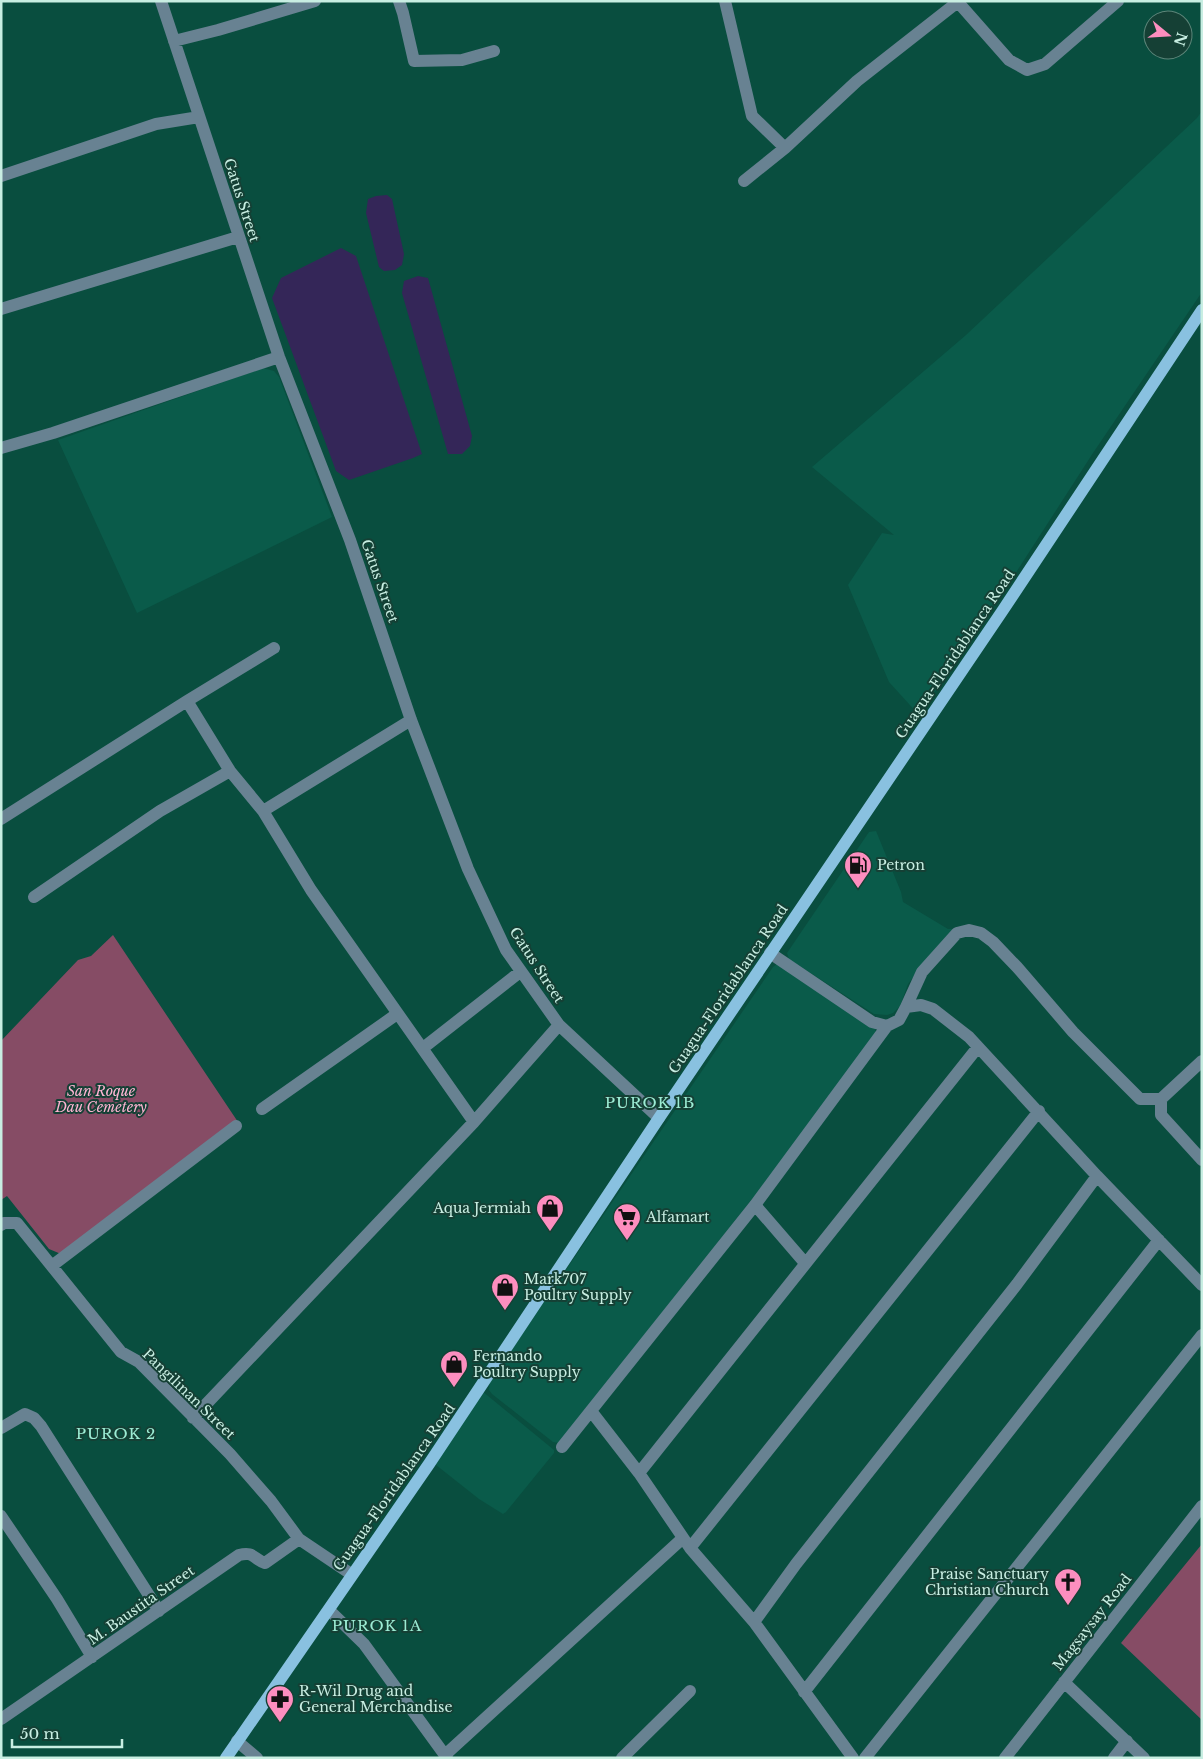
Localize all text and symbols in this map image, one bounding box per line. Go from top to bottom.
north arrow [1143,10,1193,60]
text: N [1170,30,1191,48]
street label: Gatus Street [220,156,264,245]
street label: Gatus Street [357,537,403,626]
street label: Guagua-Floridablanca Road [892,565,1019,742]
fuel station icon: Petron [843,850,873,889]
place label: Petron [877,856,925,874]
street label: Guagua-Floridablanca Road [665,900,792,1077]
street label: Gatus Street [506,924,569,1007]
park label: San Roque Dau Cemetery [54,1082,148,1116]
district label: PUROK 1B [605,1093,695,1112]
shop icon: Aqua Jermiah [535,1193,565,1232]
place label: Aqua Jermiah [432,1199,531,1217]
supermarket icon: Alfamart [612,1202,642,1241]
place label: Alfamart [645,1208,710,1226]
place label: Mark707 Poultry Supply [524,1270,632,1304]
shop icon: Mark707 Poultry Supply [490,1272,520,1311]
street label: Pangilinan Street [139,1345,240,1444]
place label: Fernando Poultry Supply [473,1347,581,1381]
shop icon: Fernando Poultry Supply [439,1349,469,1388]
street label: Guagua-Floridablanca Road [329,1399,459,1574]
district label: PUROK 2 [76,1424,156,1443]
street label: M. Baustita Street [84,1561,198,1649]
place label: Praise Sanctuary Christian Church [925,1565,1049,1599]
church icon: Praise Sanctuary Christian Church [1053,1567,1083,1606]
street label: Magsaysay Road [1049,1570,1136,1674]
district label: PUROK 1A [332,1616,422,1635]
place label: R-Wil Drug and General Merchandise [299,1682,452,1716]
pharmacy icon: R-Wil Drug and General Merchandise [265,1684,295,1723]
scale bar [12,1716,122,1748]
text: 50 m [20,1724,60,1743]

